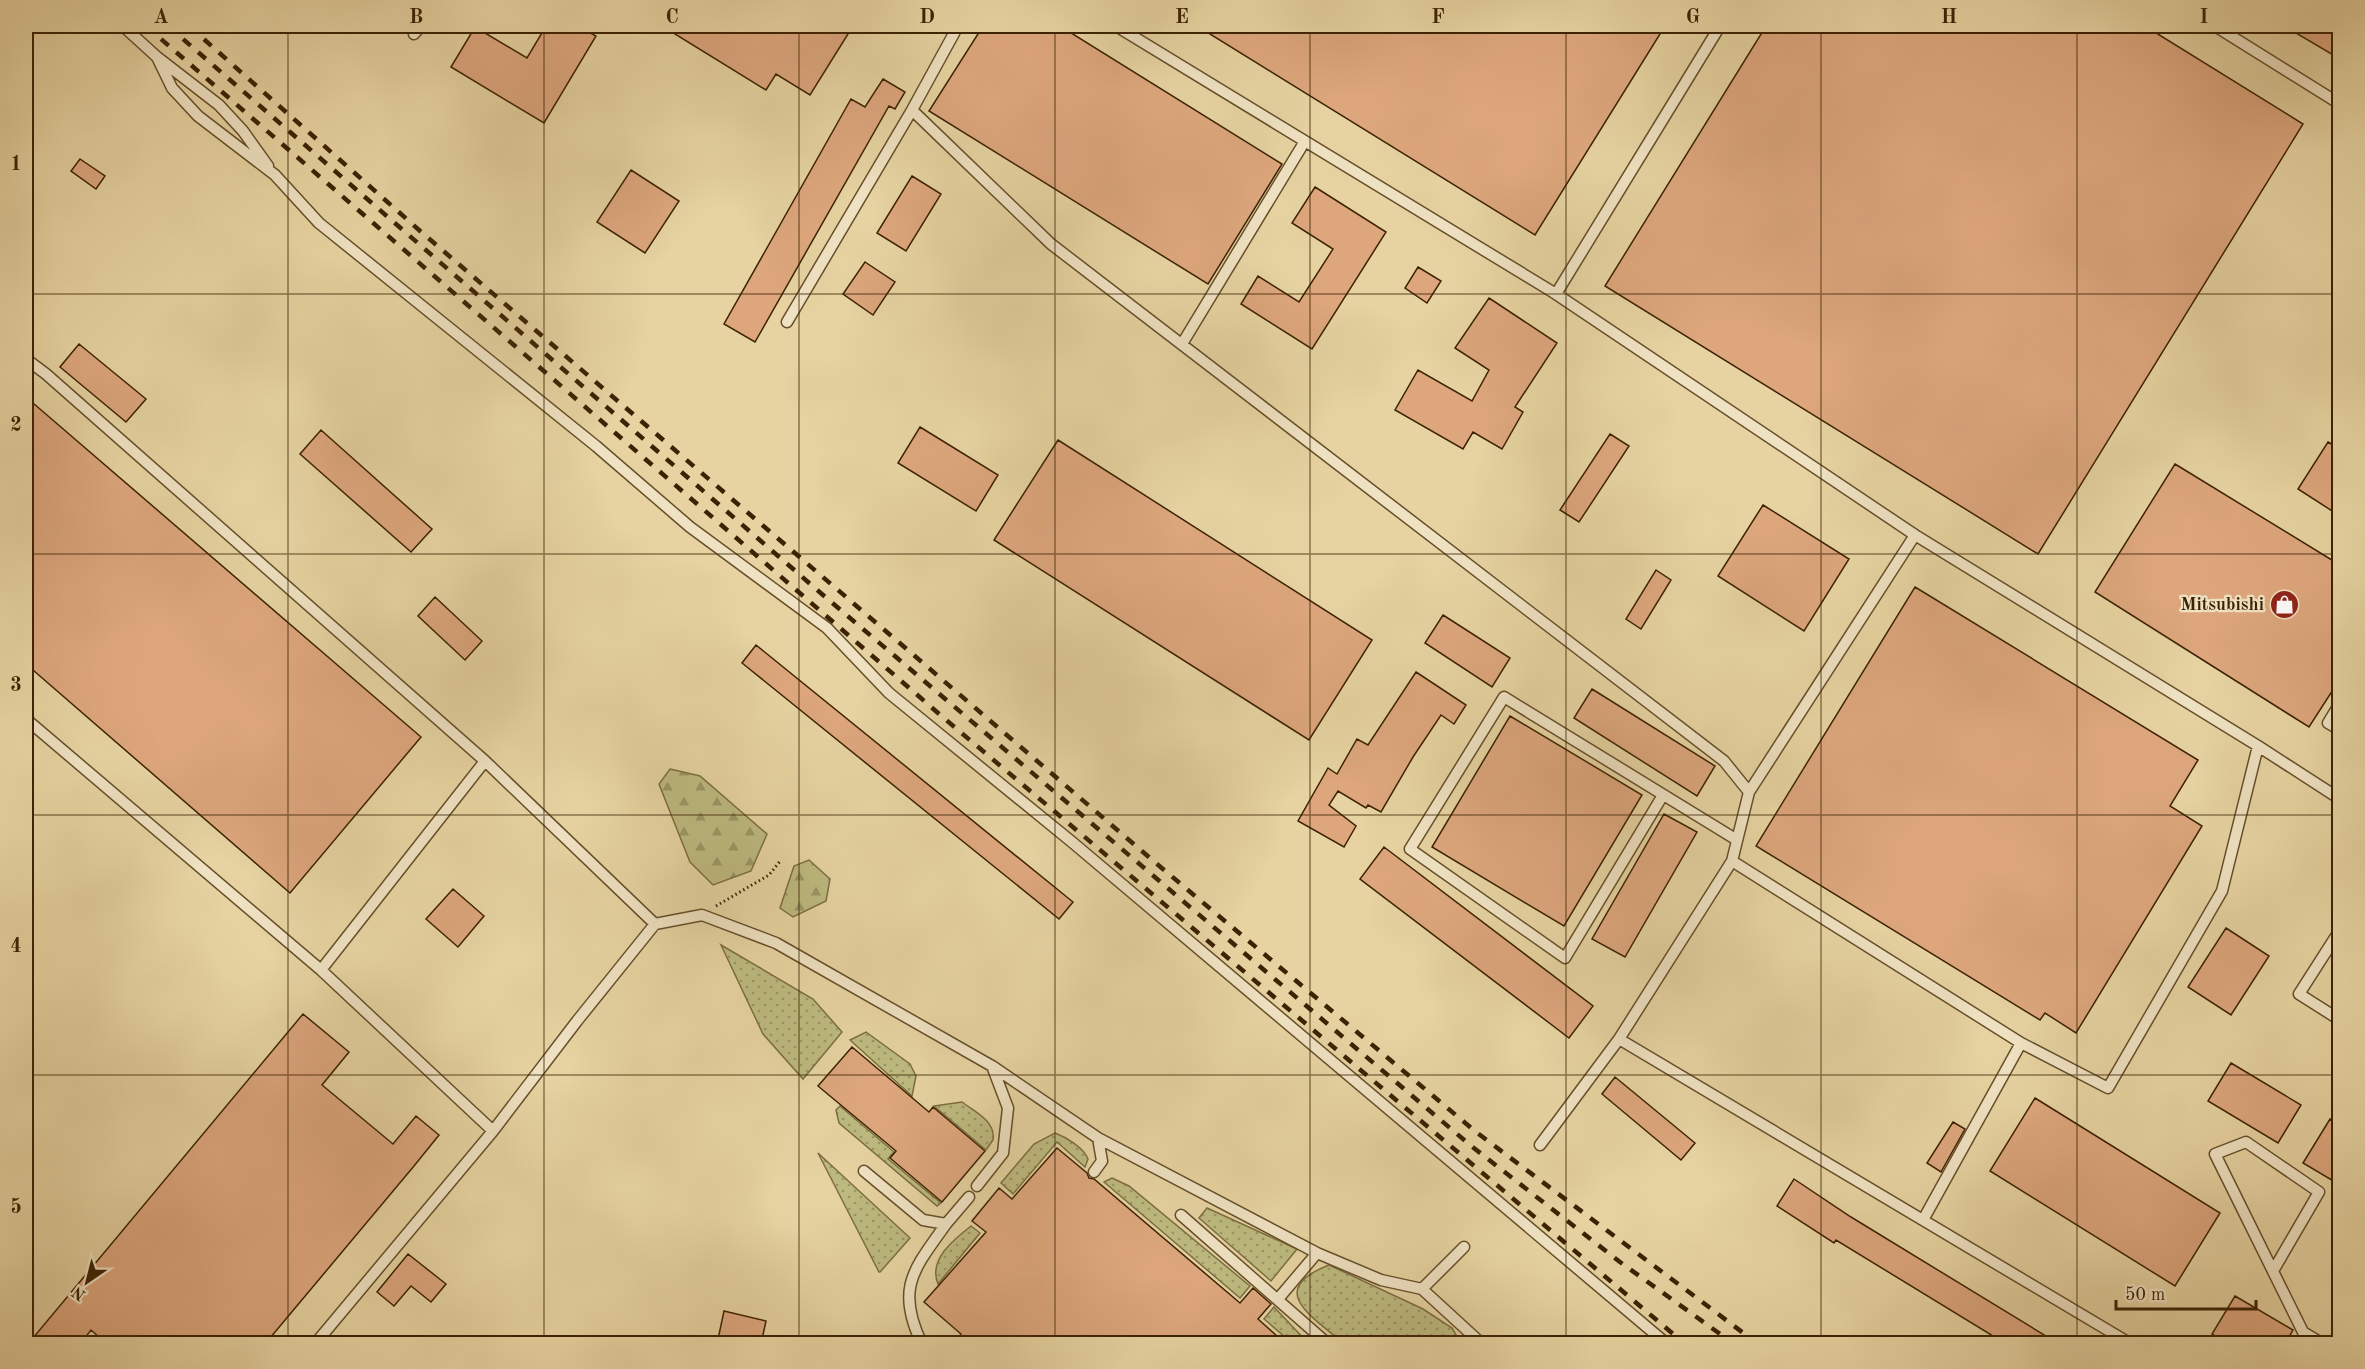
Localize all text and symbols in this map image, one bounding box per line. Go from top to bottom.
text: A [153,8,169,28]
text: B [409,8,423,28]
text: C [665,8,679,28]
text: D [919,8,935,28]
text: E [1175,8,1189,28]
text: F [1431,8,1445,28]
text: G [1686,8,1700,28]
text: H [1941,8,1957,28]
text: I [2200,8,2208,28]
text: 1 [10,155,22,175]
text: 2 [10,416,22,436]
shop icon: Mitsubishi [2269,588,2301,620]
place label: Mitsubishi [2180,596,2264,614]
text: 3 [10,676,22,696]
text: 4 [10,937,22,957]
text: 5 [10,1197,22,1218]
north arrow [57,1252,117,1312]
scale bar [2116,1273,2256,1311]
text: N [69,1282,89,1303]
text: 50 m [2125,1286,2165,1304]

